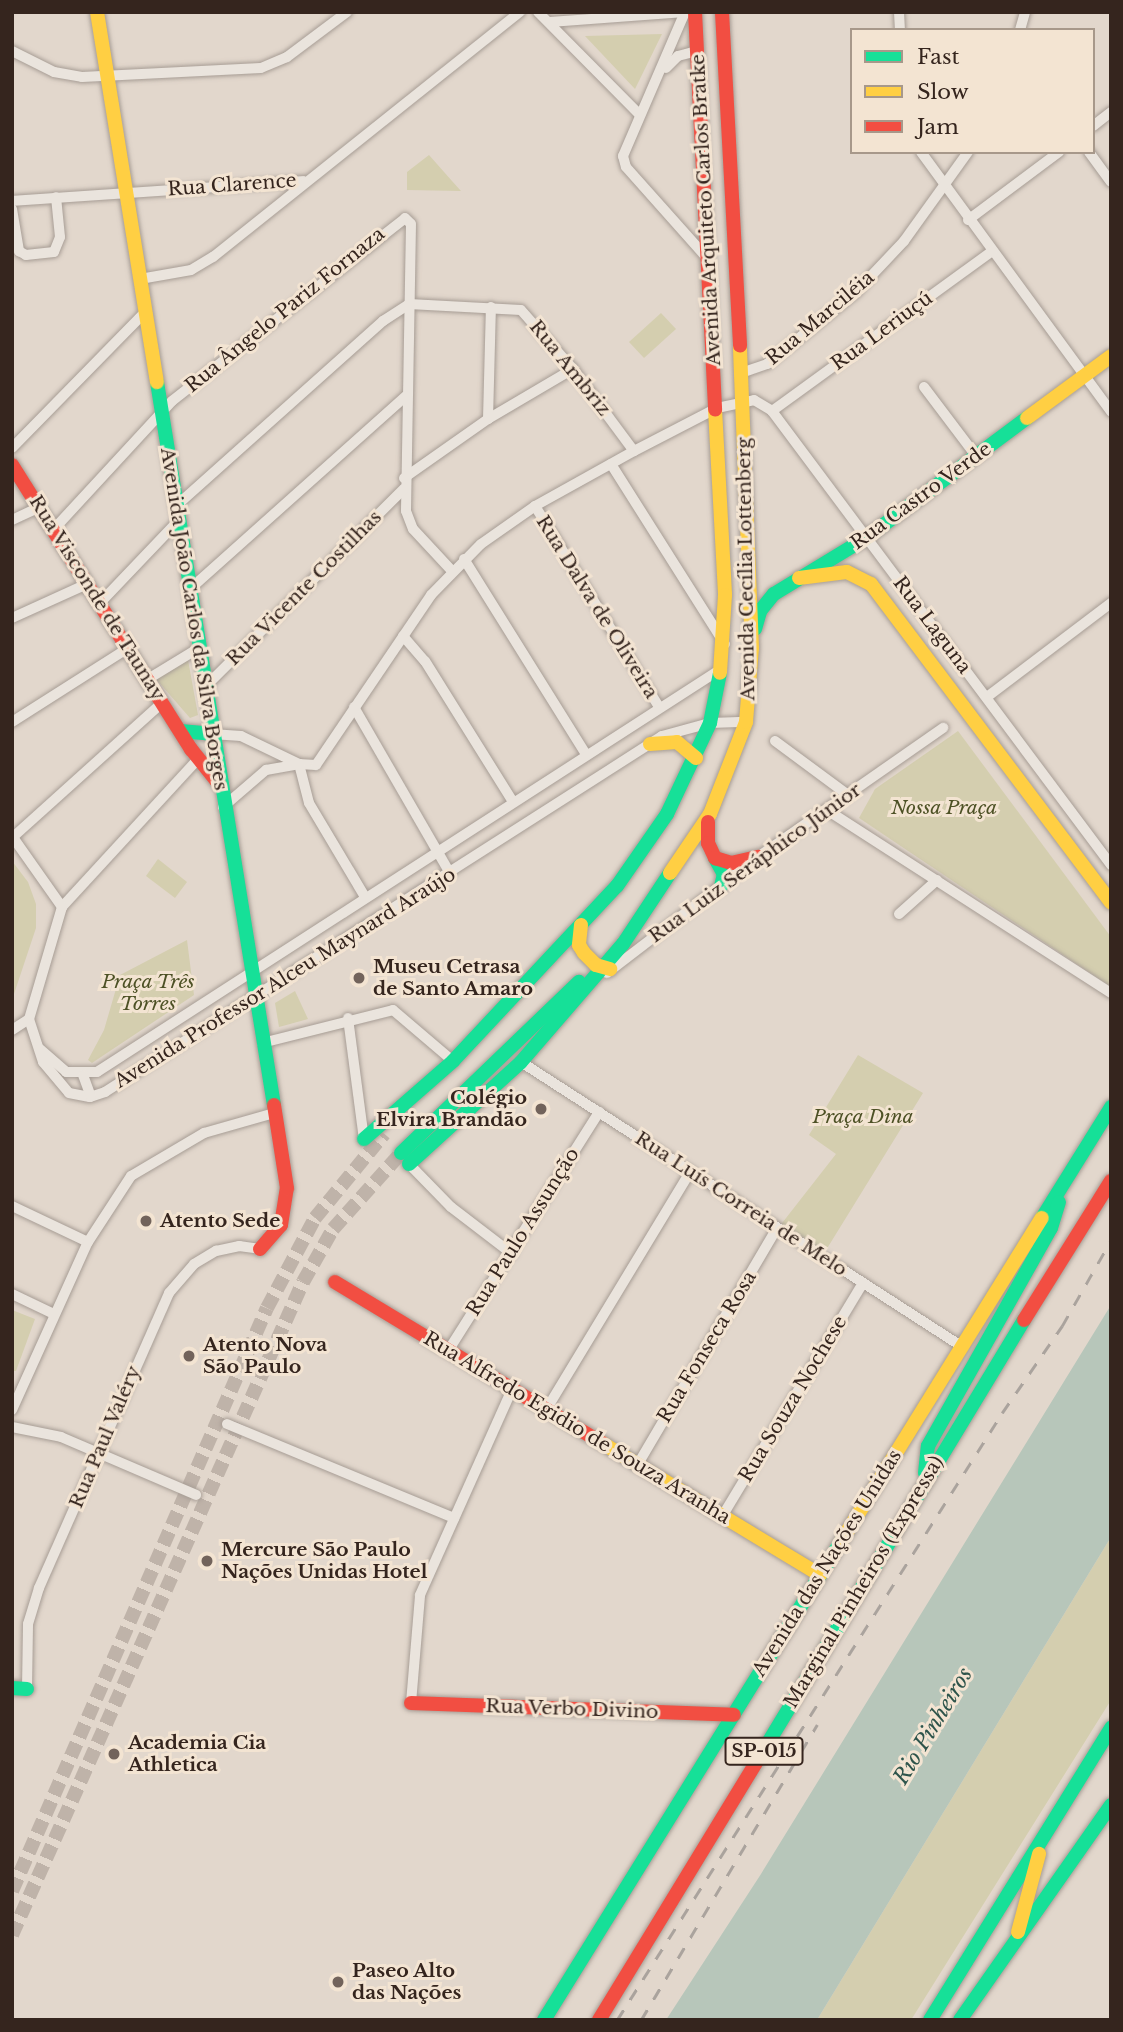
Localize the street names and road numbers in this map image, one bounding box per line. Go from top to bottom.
street label: Avenida Arquiteto Carlos Bratke [686,53,726,367]
street label: Rua Clarence [167,169,297,201]
street label: Rua Ângelo Pariz Fornaza [180,222,390,398]
street label: Rua Marciléia [761,266,879,370]
street label: Rua Leriuçú [827,287,937,375]
street label: Rua Ambriz [524,315,616,421]
street label: Avenida Cecília Lottenberg [732,437,760,701]
street label: Rua Castro Verde [846,437,996,555]
street label: Avenida João Carlos da Silva Borges [156,446,232,792]
street label: Rua Visconde de Taunay [24,490,170,706]
street label: Rua Vicente Costilhas [221,505,387,671]
street label: Rua Dalva de Oliveira [531,511,663,703]
street label: Rua Laguna [888,572,976,678]
street label: Rua Luiz Seráphico Júnior [644,778,866,948]
street label: Avenida Professor Alceu Maynard Araújo [109,862,461,1094]
street label: Rua Luís Correia de Melo [631,1127,851,1281]
street label: Rua Paulo Assunção [462,1143,584,1321]
street label: Rua Fonseca Rosa [653,1267,761,1427]
street label: Rua Souza Nochese [734,1312,852,1486]
street label: Rua Alfredo Egidio de Souza Aranha [419,1327,735,1529]
street label: Rua Paul Valéry [65,1362,145,1512]
street label: Avenida das Nações Unidas [748,1445,906,1681]
street label: Marginal Pinheiros (Expressa) [780,1452,948,1712]
street label: Rua Verbo Divino [485,1695,659,1723]
road number: SP-015 [724,1736,804,1766]

